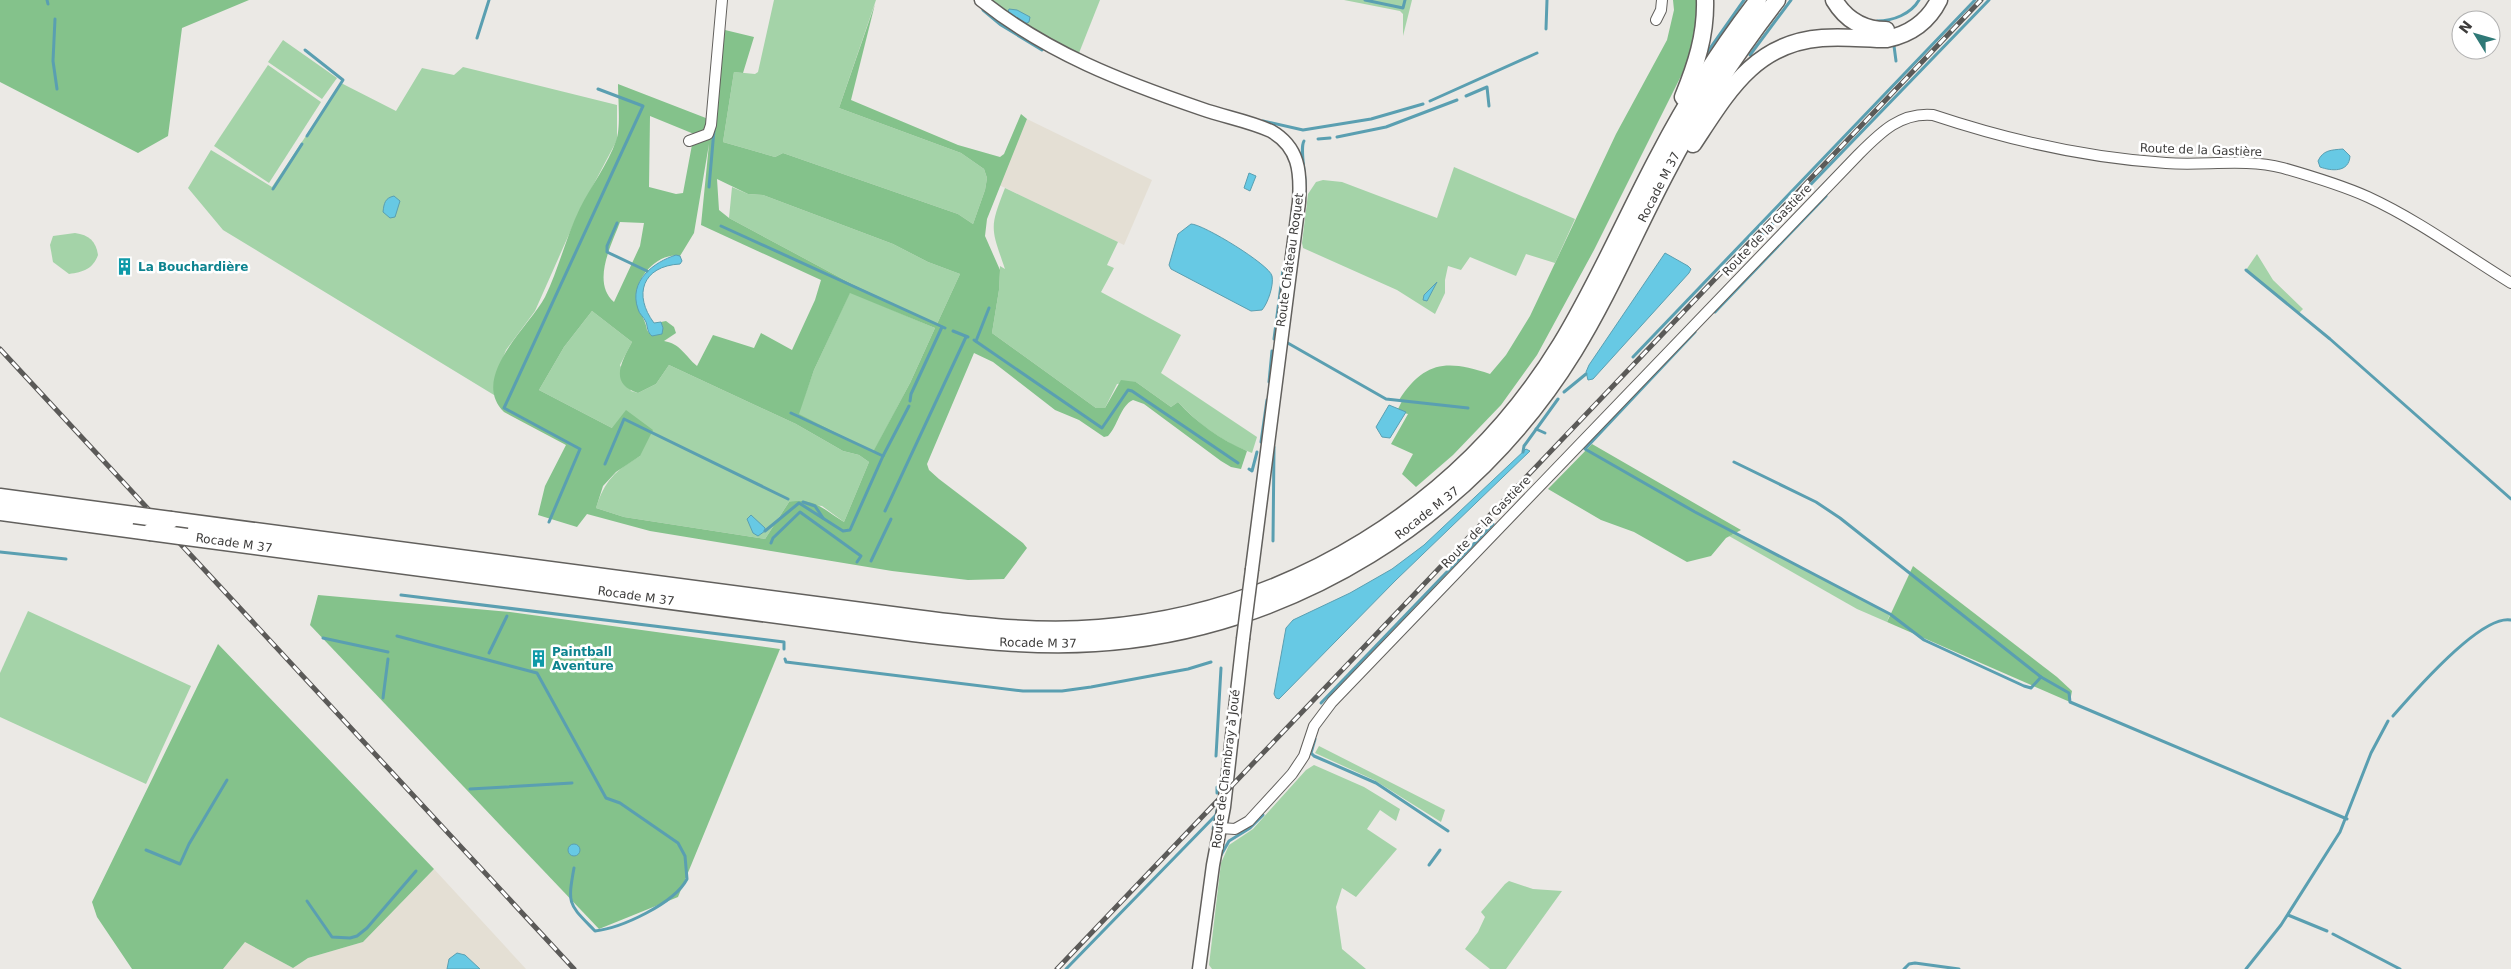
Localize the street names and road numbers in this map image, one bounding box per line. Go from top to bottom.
street label: Route de la Gastière [2140,141,2262,159]
street label: Rocade M 37 [1635,149,1683,225]
street label: Route de la Gastière [1719,181,1815,279]
street label: Route Château Roquet [1274,192,1306,328]
street label: Route de la Gastière [1438,473,1534,571]
street label: Rocade M 37 [1392,484,1462,542]
street label: Rocade M 37 [195,531,273,555]
street label: Rocade M 37 [597,584,675,608]
street label: Rocade M 37 [999,635,1077,651]
street label: Route de Chambray à Joué [1209,689,1243,849]

